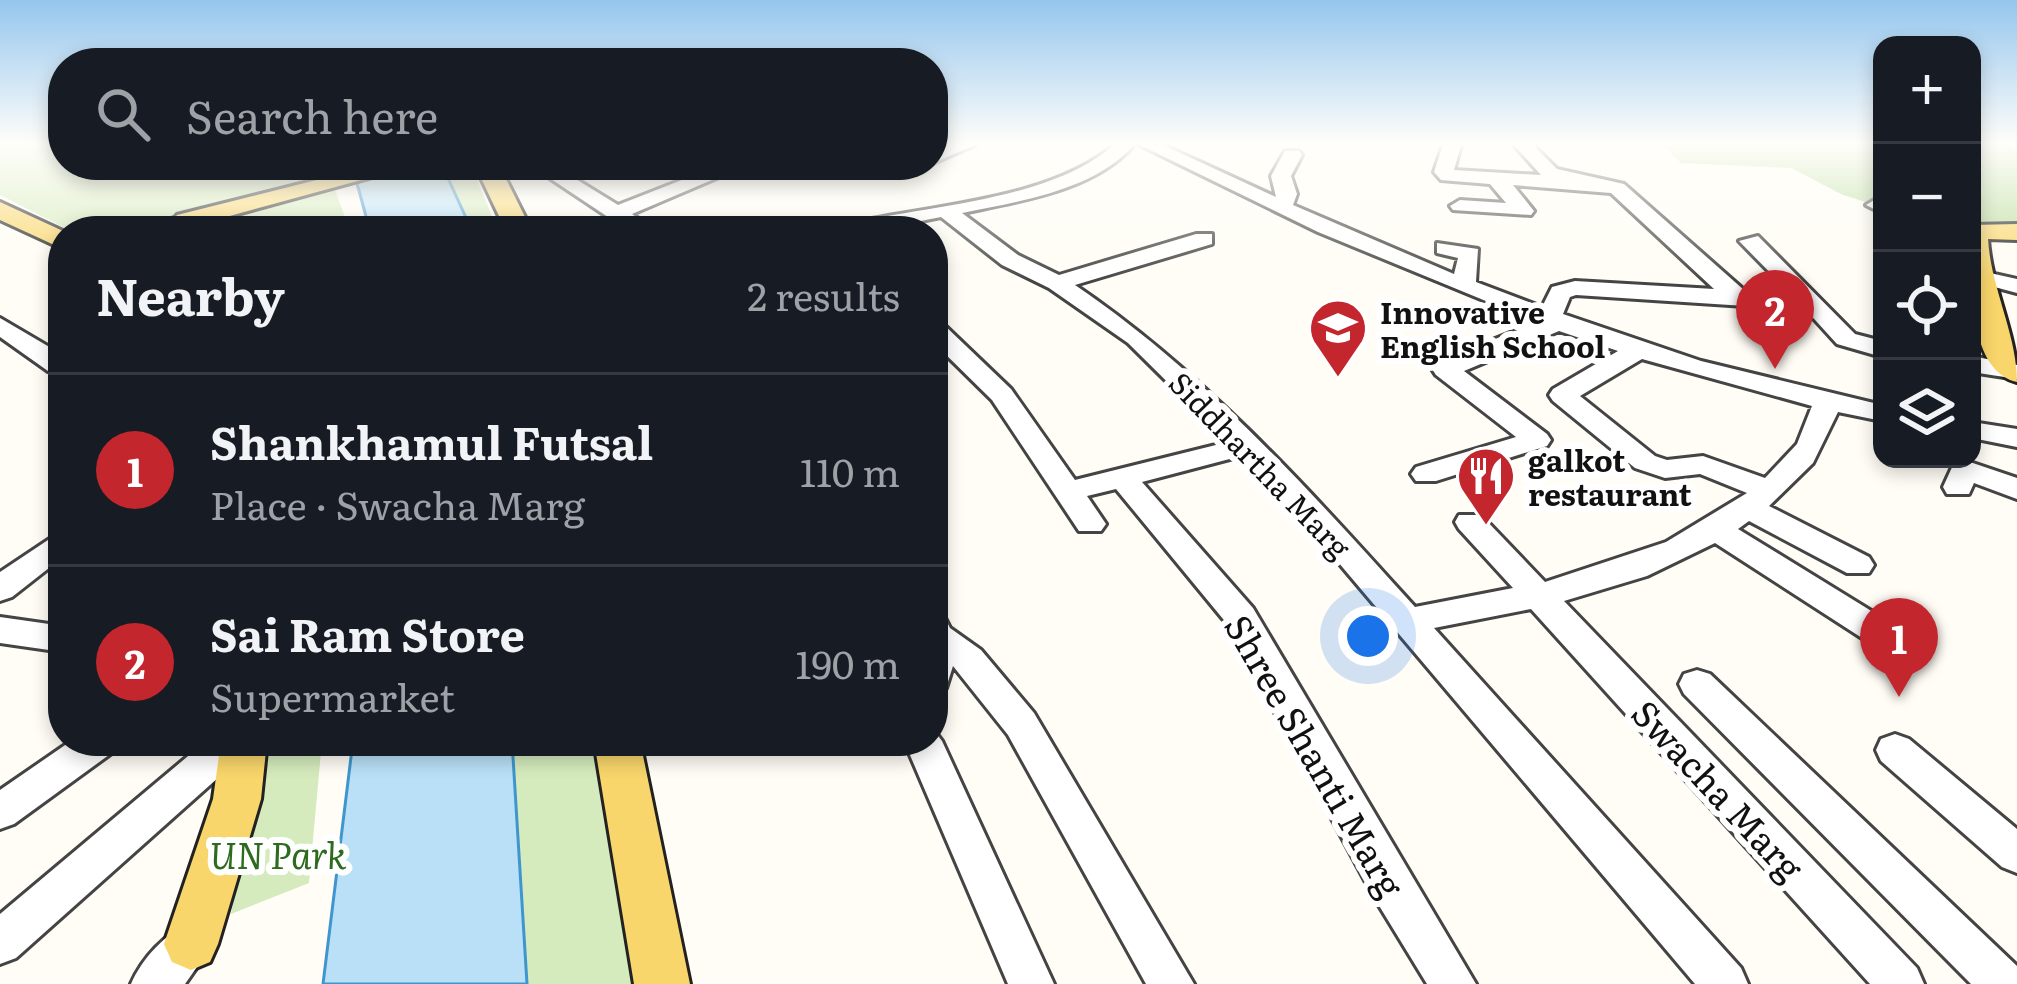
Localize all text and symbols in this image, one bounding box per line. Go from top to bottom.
map controls [1873,36,1981,468]
button: + [1873,36,1981,144]
search box [48,48,948,180]
icon: search [90,81,156,147]
text: Search here [186,81,438,148]
button: − [1873,144,1981,252]
button: locate [1873,252,1981,360]
text: Nearby [96,256,285,332]
text: 2 results [747,265,900,323]
pin: 2 [1736,270,1814,369]
place label: Innovative English School [1380,289,1606,367]
school or university icon: Innovative English School [1307,297,1369,379]
button: layers [1873,360,1981,468]
street label: Siddhartha Marg [1160,361,1362,567]
text: Shankhamul Futsal [210,407,653,474]
place label: galkot restaurant [1528,437,1692,515]
text: 1 [127,441,143,499]
text: 110 m [800,441,900,499]
restaurant icon: galkot restaurant [1455,445,1517,527]
text: Place · Swacha Marg [210,474,585,532]
pin: 1 [1860,598,1938,697]
text: Sai Ram Store [210,599,525,666]
street label: Shree Shanti Marg [1213,604,1419,907]
your location [1338,606,1398,666]
text: 2 [125,633,145,691]
text: 190 m [796,633,900,691]
text: Supermarket [210,666,455,724]
street label: Swacha Marg [1621,687,1818,892]
park label: UN Park [209,827,347,880]

